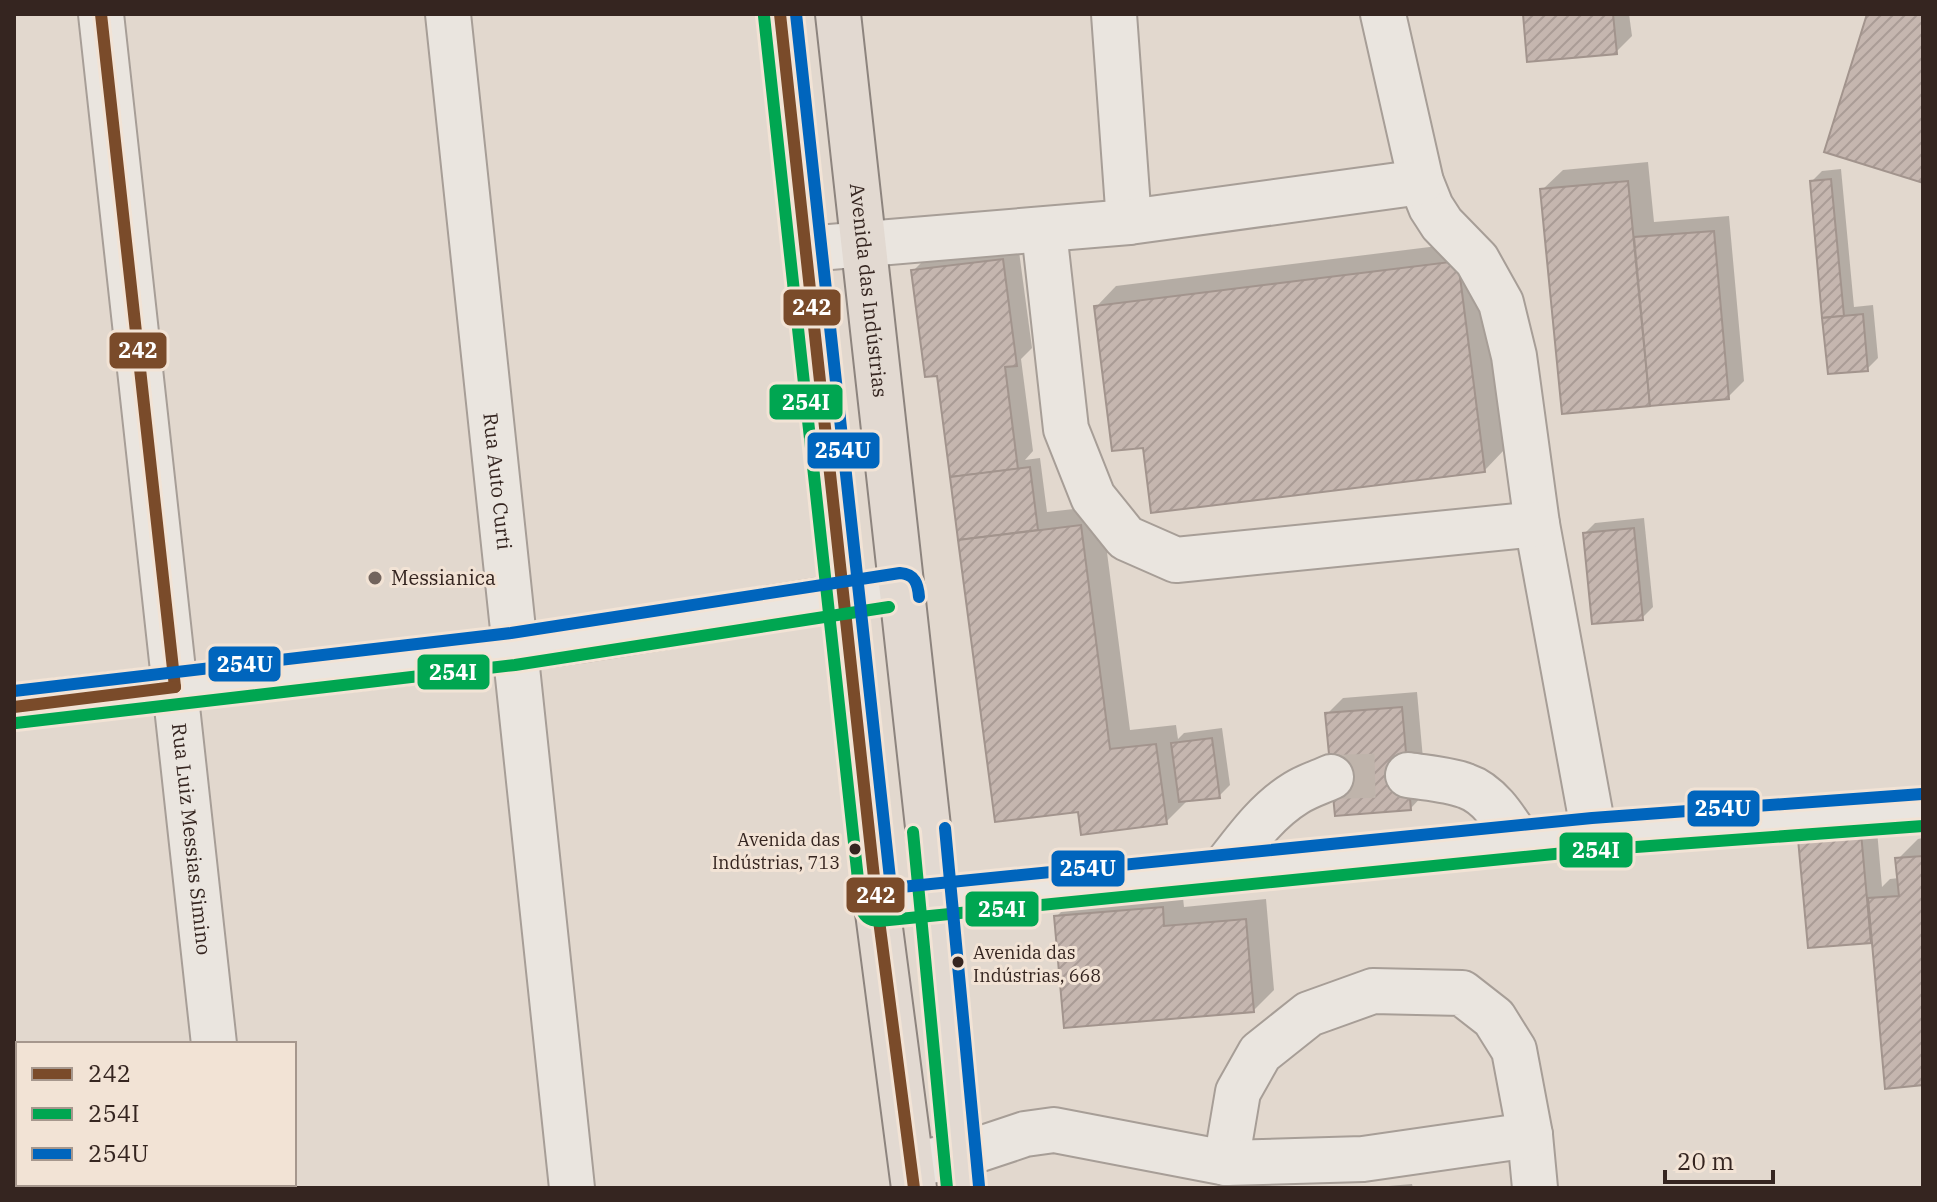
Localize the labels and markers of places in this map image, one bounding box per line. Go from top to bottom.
place label: Messianica [391,564,496,591]
marker: Messianica [366,569,384,587]
place label: Avenida das Indústrias, 713 [712,828,840,874]
marker: Avenida das Indústrias, 713 [847,841,863,857]
place label: Avenida das Indústrias, 668 [973,941,1101,987]
marker: Avenida das Indústrias, 668 [950,954,966,970]

